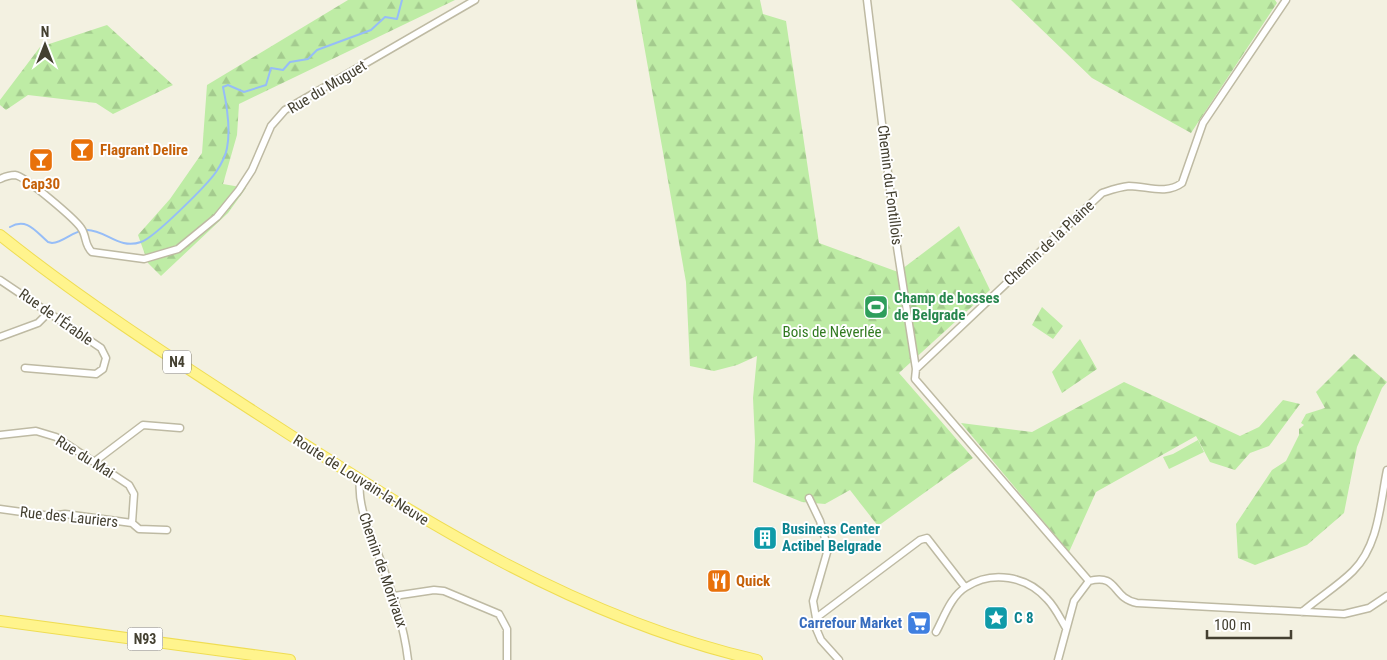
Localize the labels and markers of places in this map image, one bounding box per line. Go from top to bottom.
bar icon: Flagrant Delire [69,137,95,163]
place label: Flagrant Delire [100,141,188,159]
bar icon: Cap30 [28,147,54,173]
place label: Cap30 [22,175,60,193]
place label: Champ de bosses de Belgrade [894,289,1000,324]
sports icon: Champ de bosses de Belgrade [863,294,889,320]
place label: Business Center Actibel Belgrade [782,520,881,555]
building icon: Business Center Actibel Belgrade [752,525,778,551]
restaurant icon: Quick [706,568,732,594]
place label: Quick [736,572,771,590]
place icon: C 8 [983,605,1009,631]
place label: C 8 [1014,609,1034,627]
supermarket icon: Carrefour Market [906,610,932,636]
place label: Carrefour Market [799,614,902,632]

